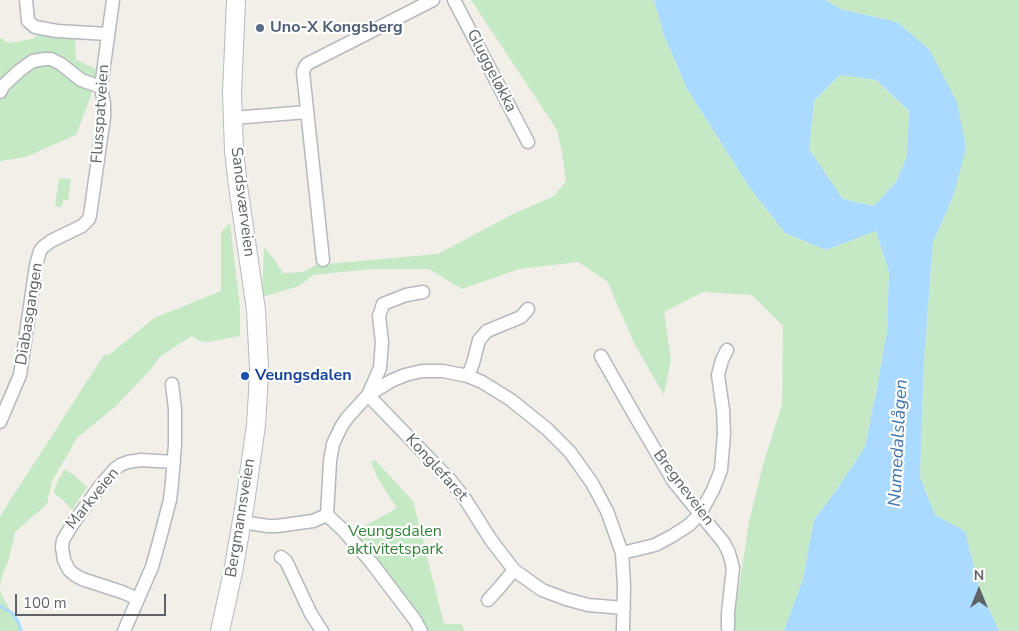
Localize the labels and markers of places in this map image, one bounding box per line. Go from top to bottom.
place label: Uno-X Kongsberg [270,18,403,38]
marker: Uno-X Kongsberg [254,22,266,34]
place label: Veungsdalen [255,366,352,386]
marker: Veungsdalen [239,370,251,382]

